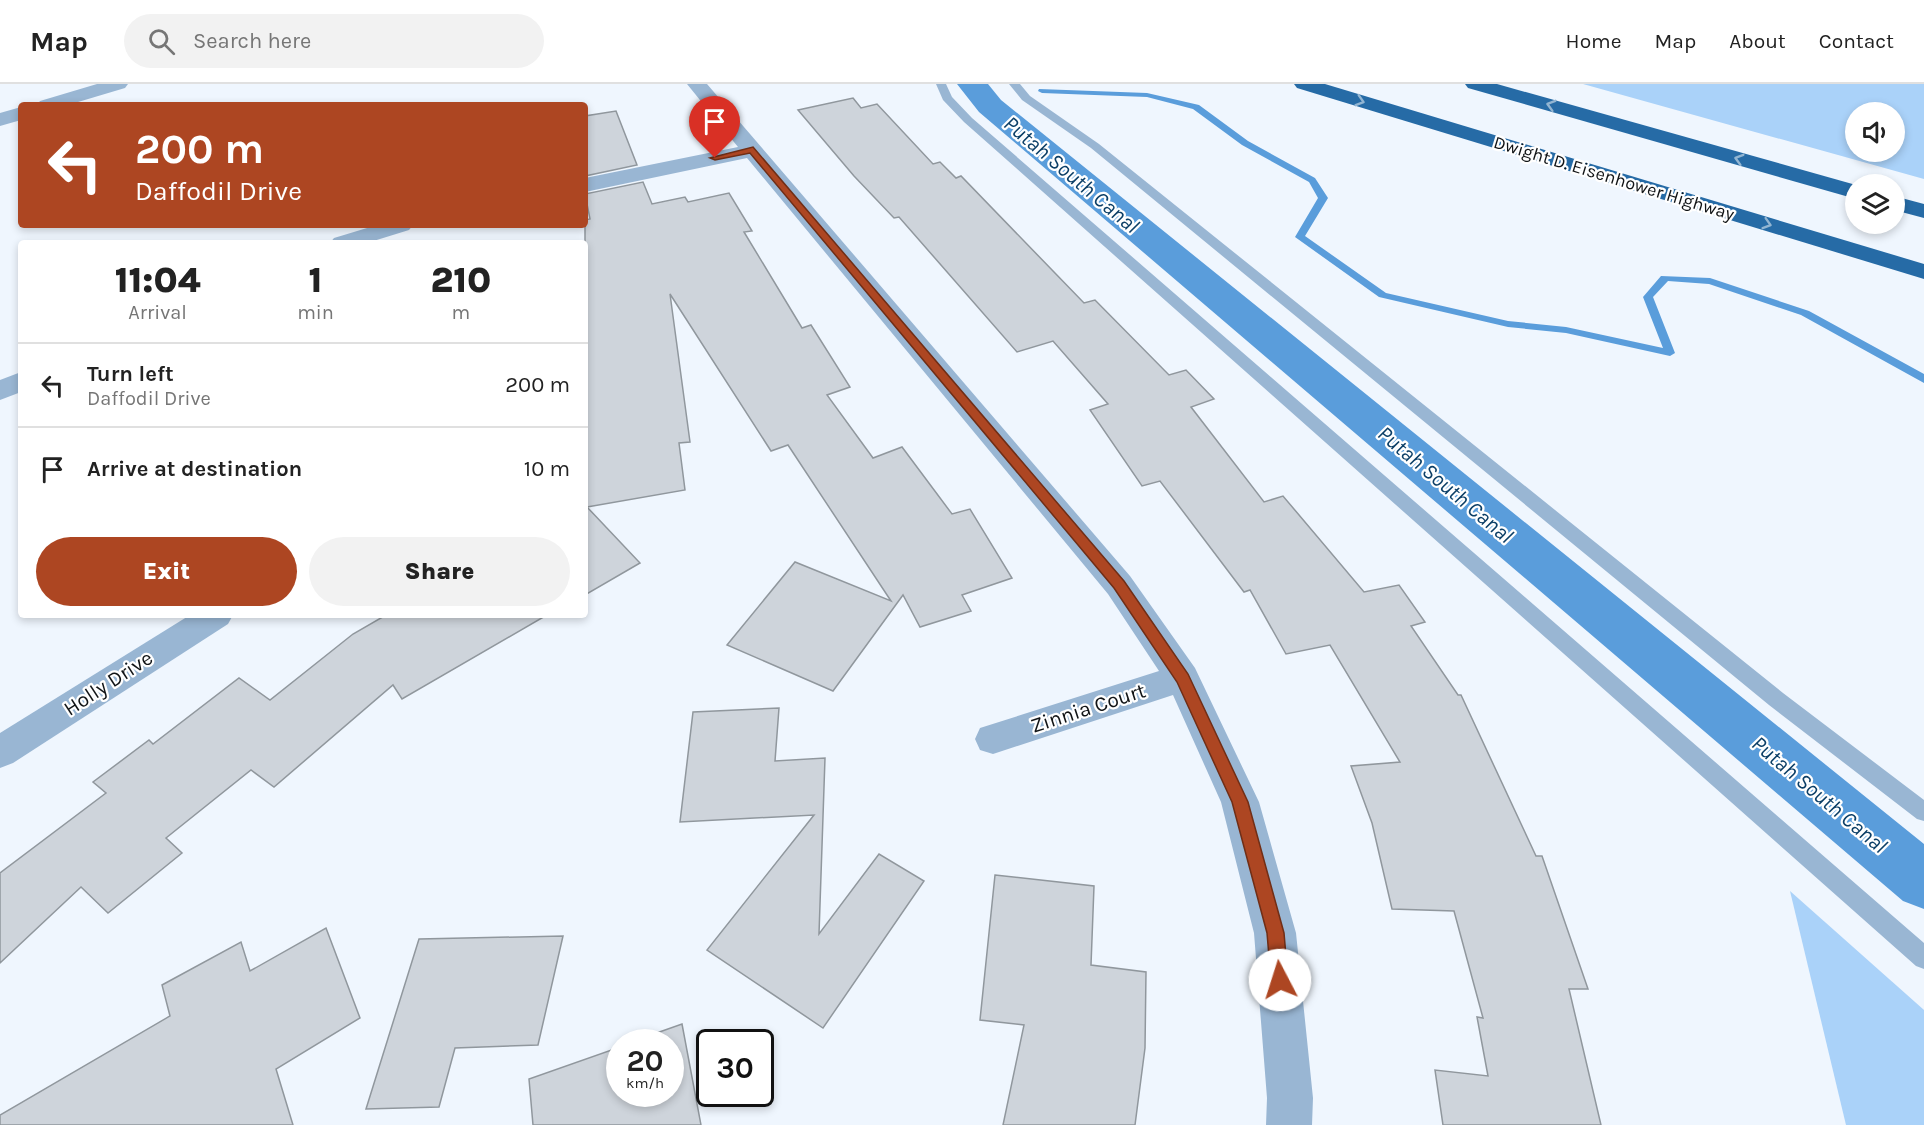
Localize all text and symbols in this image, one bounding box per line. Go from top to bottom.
search box [124,14,544,68]
text: Map [30,25,88,58]
icon: search [145,25,178,58]
text: Search here [193,28,311,54]
text: Home [1566,29,1622,53]
text: Map [1655,29,1696,53]
text: About [1729,29,1786,53]
text: Contact [1819,29,1894,53]
one-way arrow [1354,94,1365,106]
pin [689,96,740,158]
one-way arrow [1546,100,1556,113]
map controls [1845,102,1905,234]
button: sound [1845,102,1905,162]
icon: arrive [698,105,731,138]
water label: Putah South Canal [998,111,1144,239]
text: 200 m [135,124,264,174]
icon: left [36,126,114,204]
street label: Dwight D. Eisenhower Highway [1491,131,1737,225]
one-way arrow [1734,153,1744,166]
button: layers [1845,174,1905,234]
text: Daffodil Drive [135,175,302,207]
one-way arrow [1762,217,1772,229]
text: 11:04 [115,259,201,301]
text: 1 [309,259,322,301]
text: 210 [431,259,491,301]
text: Arrival [128,301,187,324]
text: min [297,301,334,324]
text: m [452,301,470,324]
text: Turn left [87,361,174,387]
icon: left [36,369,69,402]
text: 200 m [505,372,570,398]
text: Daffodil Drive [87,387,211,410]
water label: Putah South Canal [1372,421,1518,549]
icon: arrive [36,453,69,486]
text: Arrive at destination [87,456,302,482]
text: 10 m [524,456,570,482]
button: Exit [36,537,297,606]
button: Share [309,537,570,606]
street label: Holly Drive [59,645,157,721]
street label: Zinnia Court [1028,678,1149,738]
water label: Putah South Canal [1746,731,1892,859]
position arrow [1248,948,1312,1012]
speed limit sign: 30 [696,1029,774,1107]
text: 20 [626,1043,664,1079]
text: km/h [626,1074,664,1092]

